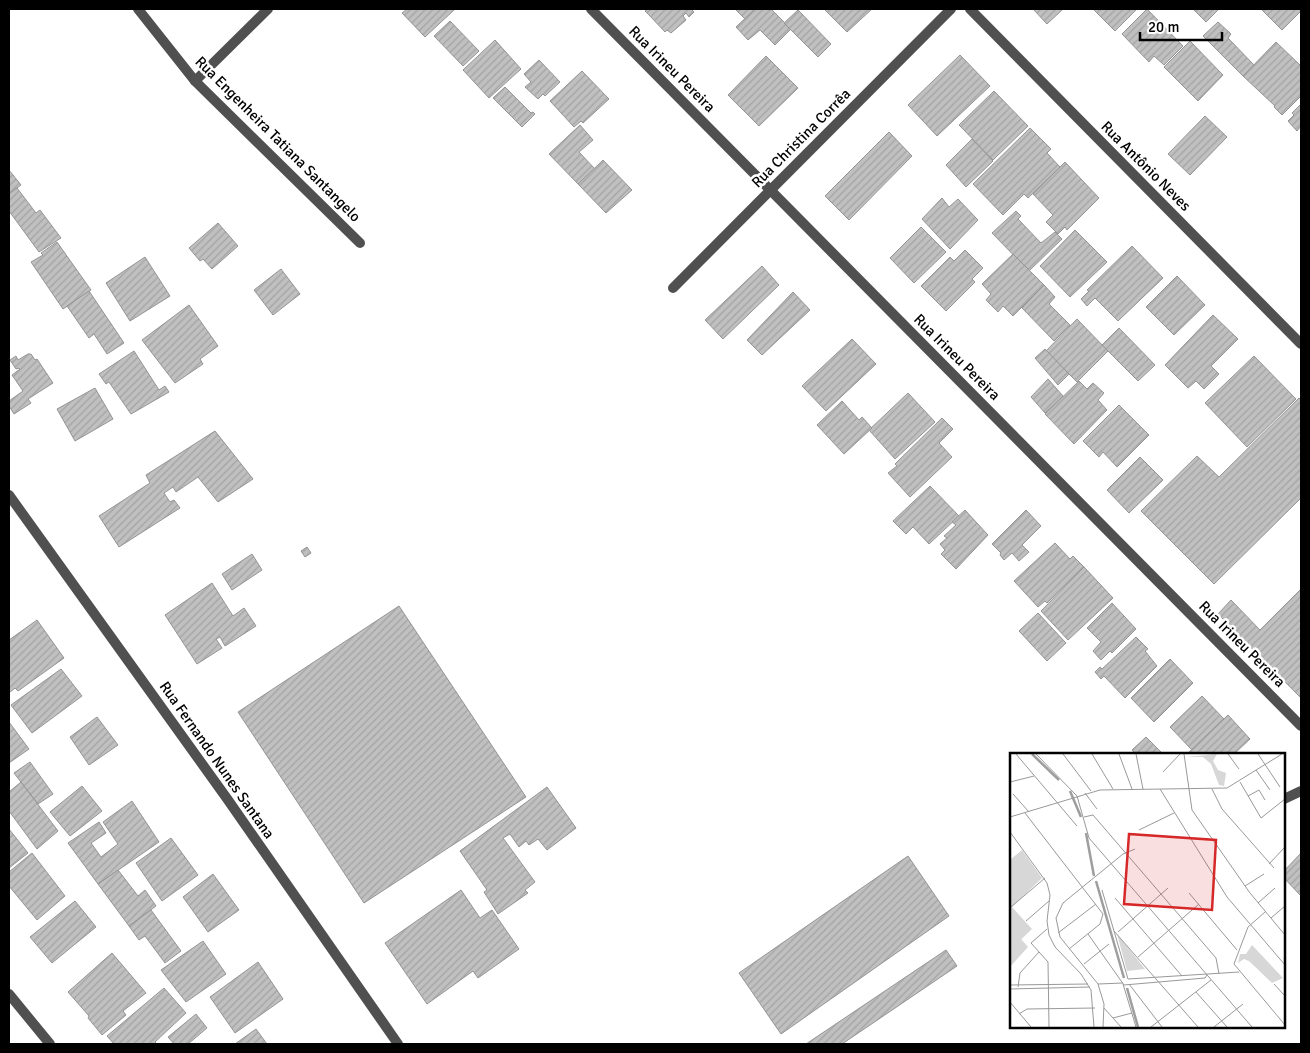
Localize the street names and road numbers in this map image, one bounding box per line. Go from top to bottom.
street label: Rua Irineu Pereira [625,22,719,116]
street label: Rua Engenheira Tatiana Santangelo [192,53,365,226]
street label: Rua Christina Corrêa [748,85,854,191]
street label: Rua Antônio Neves [1097,117,1195,215]
street label: Rua Irineu Pereira [910,310,1004,404]
street label: Rua Irineu Pereira [1195,597,1289,691]
street label: Rua Fernando Nunes Santana [156,678,278,842]

